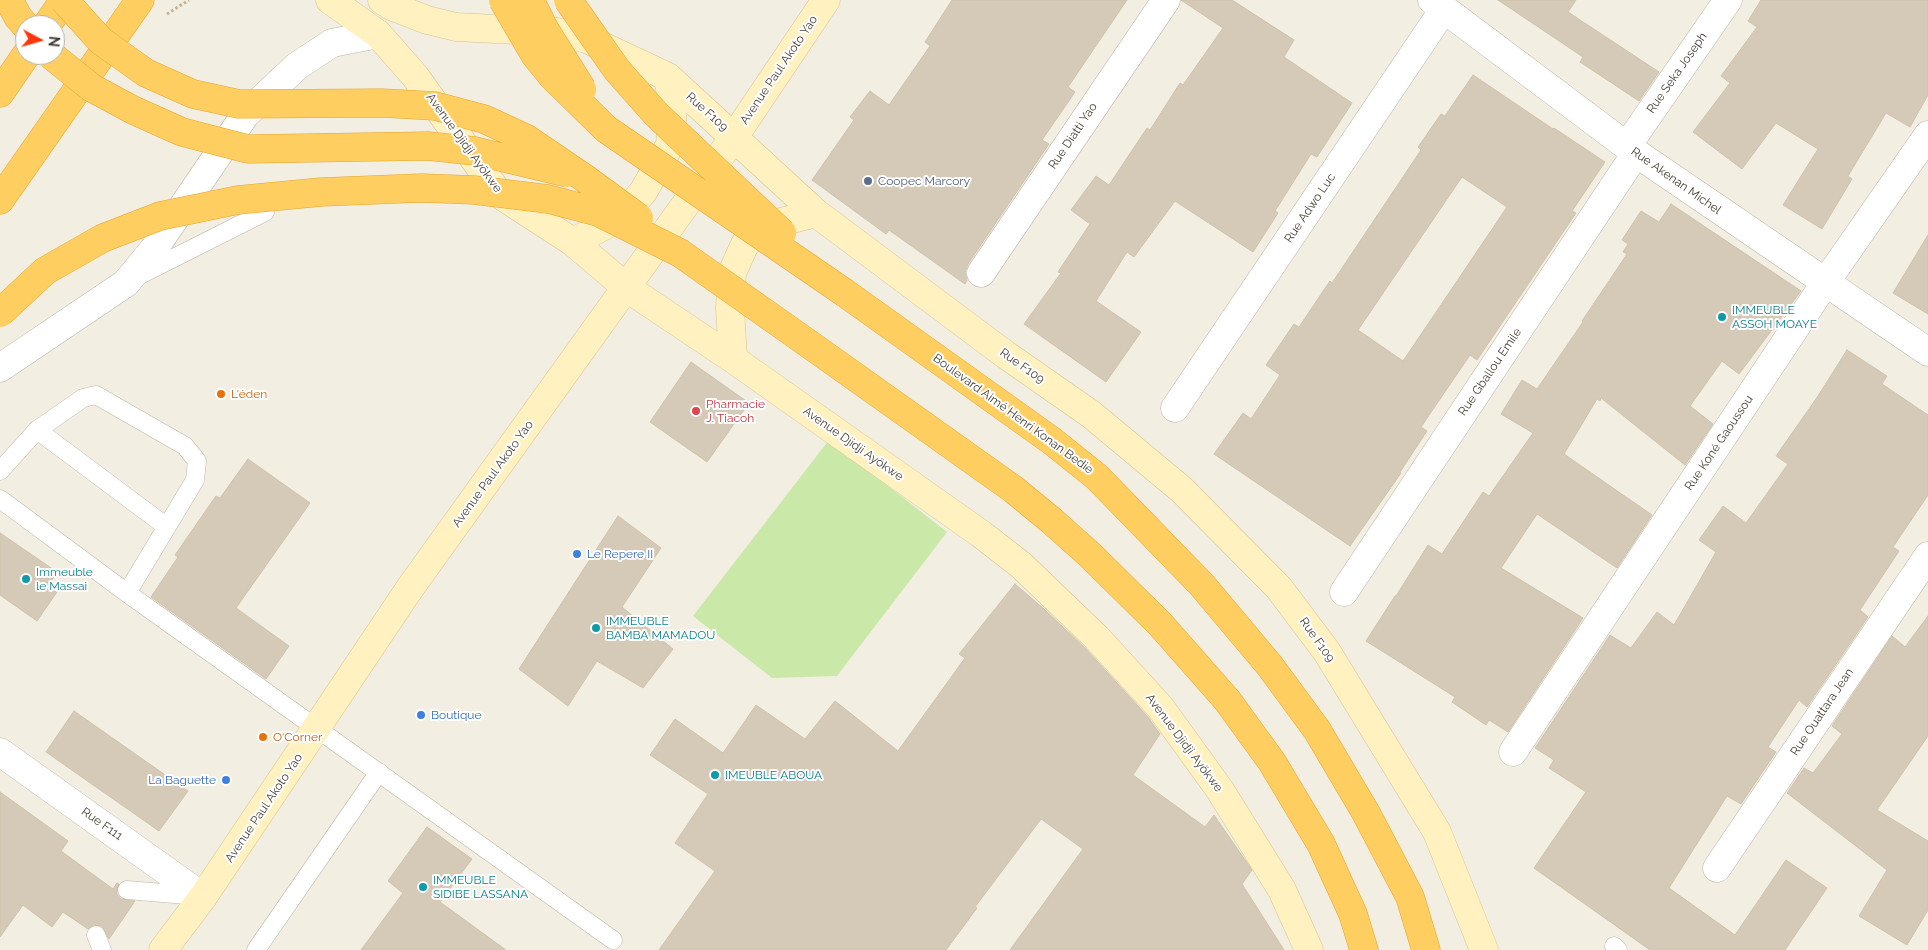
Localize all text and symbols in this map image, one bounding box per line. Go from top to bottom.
street label: Avenue Paul Akoto Yao [737,13,821,127]
north arrow [15,15,65,65]
street label: Rue Seka Joseph [1644,30,1710,116]
text: N [45,35,62,48]
street label: Rue F109 [683,89,731,135]
street label: Avenue Djidji Ayökwe [423,91,505,195]
street label: Rue Diatti Yao [1046,100,1100,172]
street label: Rue Akenan Michel [1628,144,1724,218]
street label: Rue Adwo Luc [1281,170,1339,246]
place label: Coopec Marcory [878,174,970,188]
marker: Coopec Marcory [862,175,874,187]
place label: IMMEUBLE ASSOH MOAYE [1732,303,1817,331]
marker: IMMEUBLE ASSOH MOAYE [1716,311,1728,323]
street label: Rue Gballou Emile [1455,325,1525,419]
street label: Rue F109 [997,345,1047,387]
street label: Boulevard Aimé Henri Konan Bedie [930,351,1096,477]
place label: L'éden [231,387,267,401]
marker: L'éden [215,388,227,400]
street label: Rue Koné Gaoussou [1682,393,1756,493]
place label: Pharmacie J. Tiacoh [706,397,765,425]
street label: Avenue Djidji Ayökwe [800,404,906,484]
marker: Pharmacie J. Tiacoh [690,405,702,417]
street label: Avenue Paul Akoto Yao [449,418,537,530]
place label: Le Repere II [587,547,653,561]
marker: Le Repere II [571,548,583,560]
place label: Immeuble le Massai [36,565,93,593]
marker: Immeuble le Massai [20,573,32,585]
place label: IMMEUBLE BAMBA MAMADOU [606,614,715,642]
street label: Rue F109 [1296,615,1338,665]
marker: IMMEUBLE BAMBA MAMADOU [590,622,602,634]
street label: Rue Ouattara Jean [1787,666,1857,758]
street label: Avenue Djidji Ayökwe [1142,691,1226,795]
place label: Boutique [431,708,481,722]
marker: Boutique [415,709,427,721]
place label: O‘Corner [273,730,322,744]
marker: O‘Corner [257,731,269,743]
street label: Avenue Paul Akoto Yao [222,751,306,865]
place label: IMEUBLE ABOUA [725,768,822,782]
marker: IMEUBLE ABOUA [709,769,721,781]
place label: La Baguette [148,773,216,787]
marker: La Baguette [220,774,232,786]
street label: Rue F111 [79,805,125,843]
place label: IMMEUBLE SIDIBE LASSANA [433,873,528,901]
marker: IMMEUBLE SIDIBE LASSANA [417,881,429,893]

